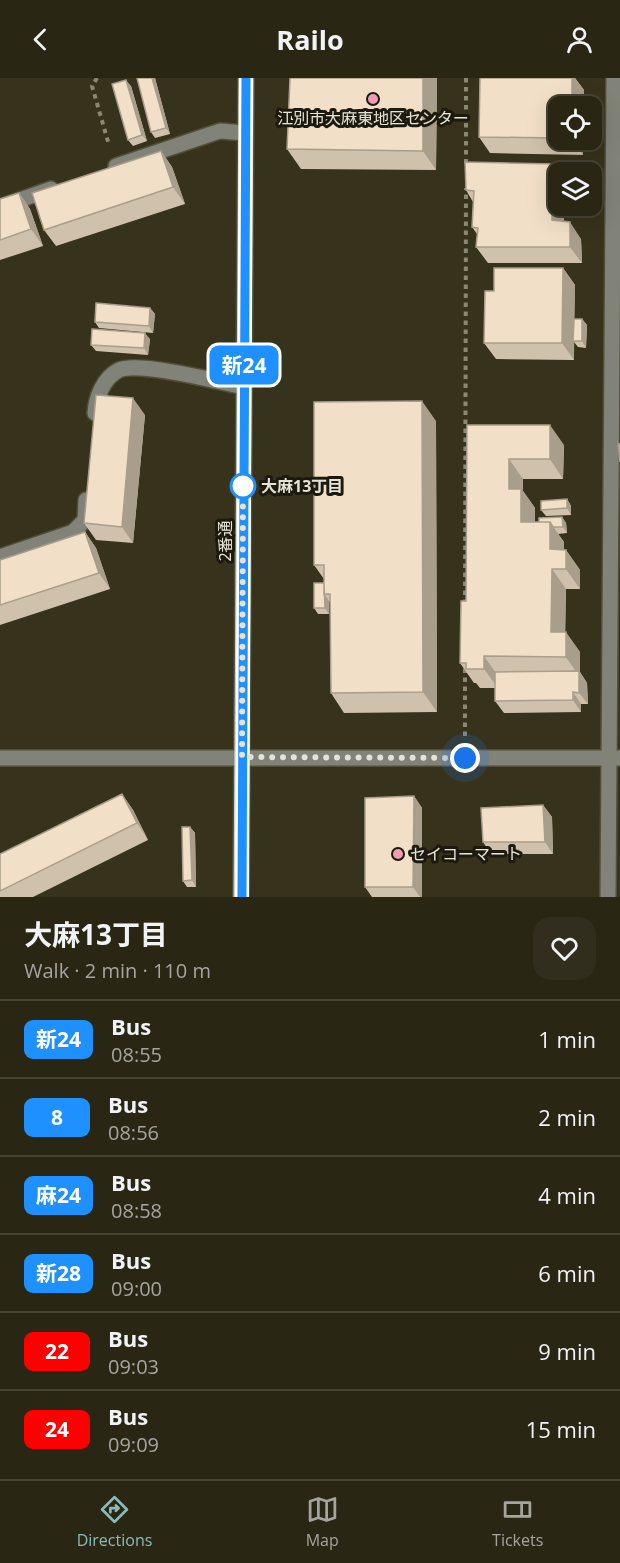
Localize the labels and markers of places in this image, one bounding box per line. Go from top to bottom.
marker: 江別市大麻東地区センター [366,92,380,106]
place label: 江別市大麻東地区センター [277,107,469,129]
marker: 大麻13丁目 [230,473,256,499]
place label: 大麻13丁目 [261,475,343,497]
place label: セイコーマート [410,843,522,865]
marker: セイコーマート [391,847,405,861]

